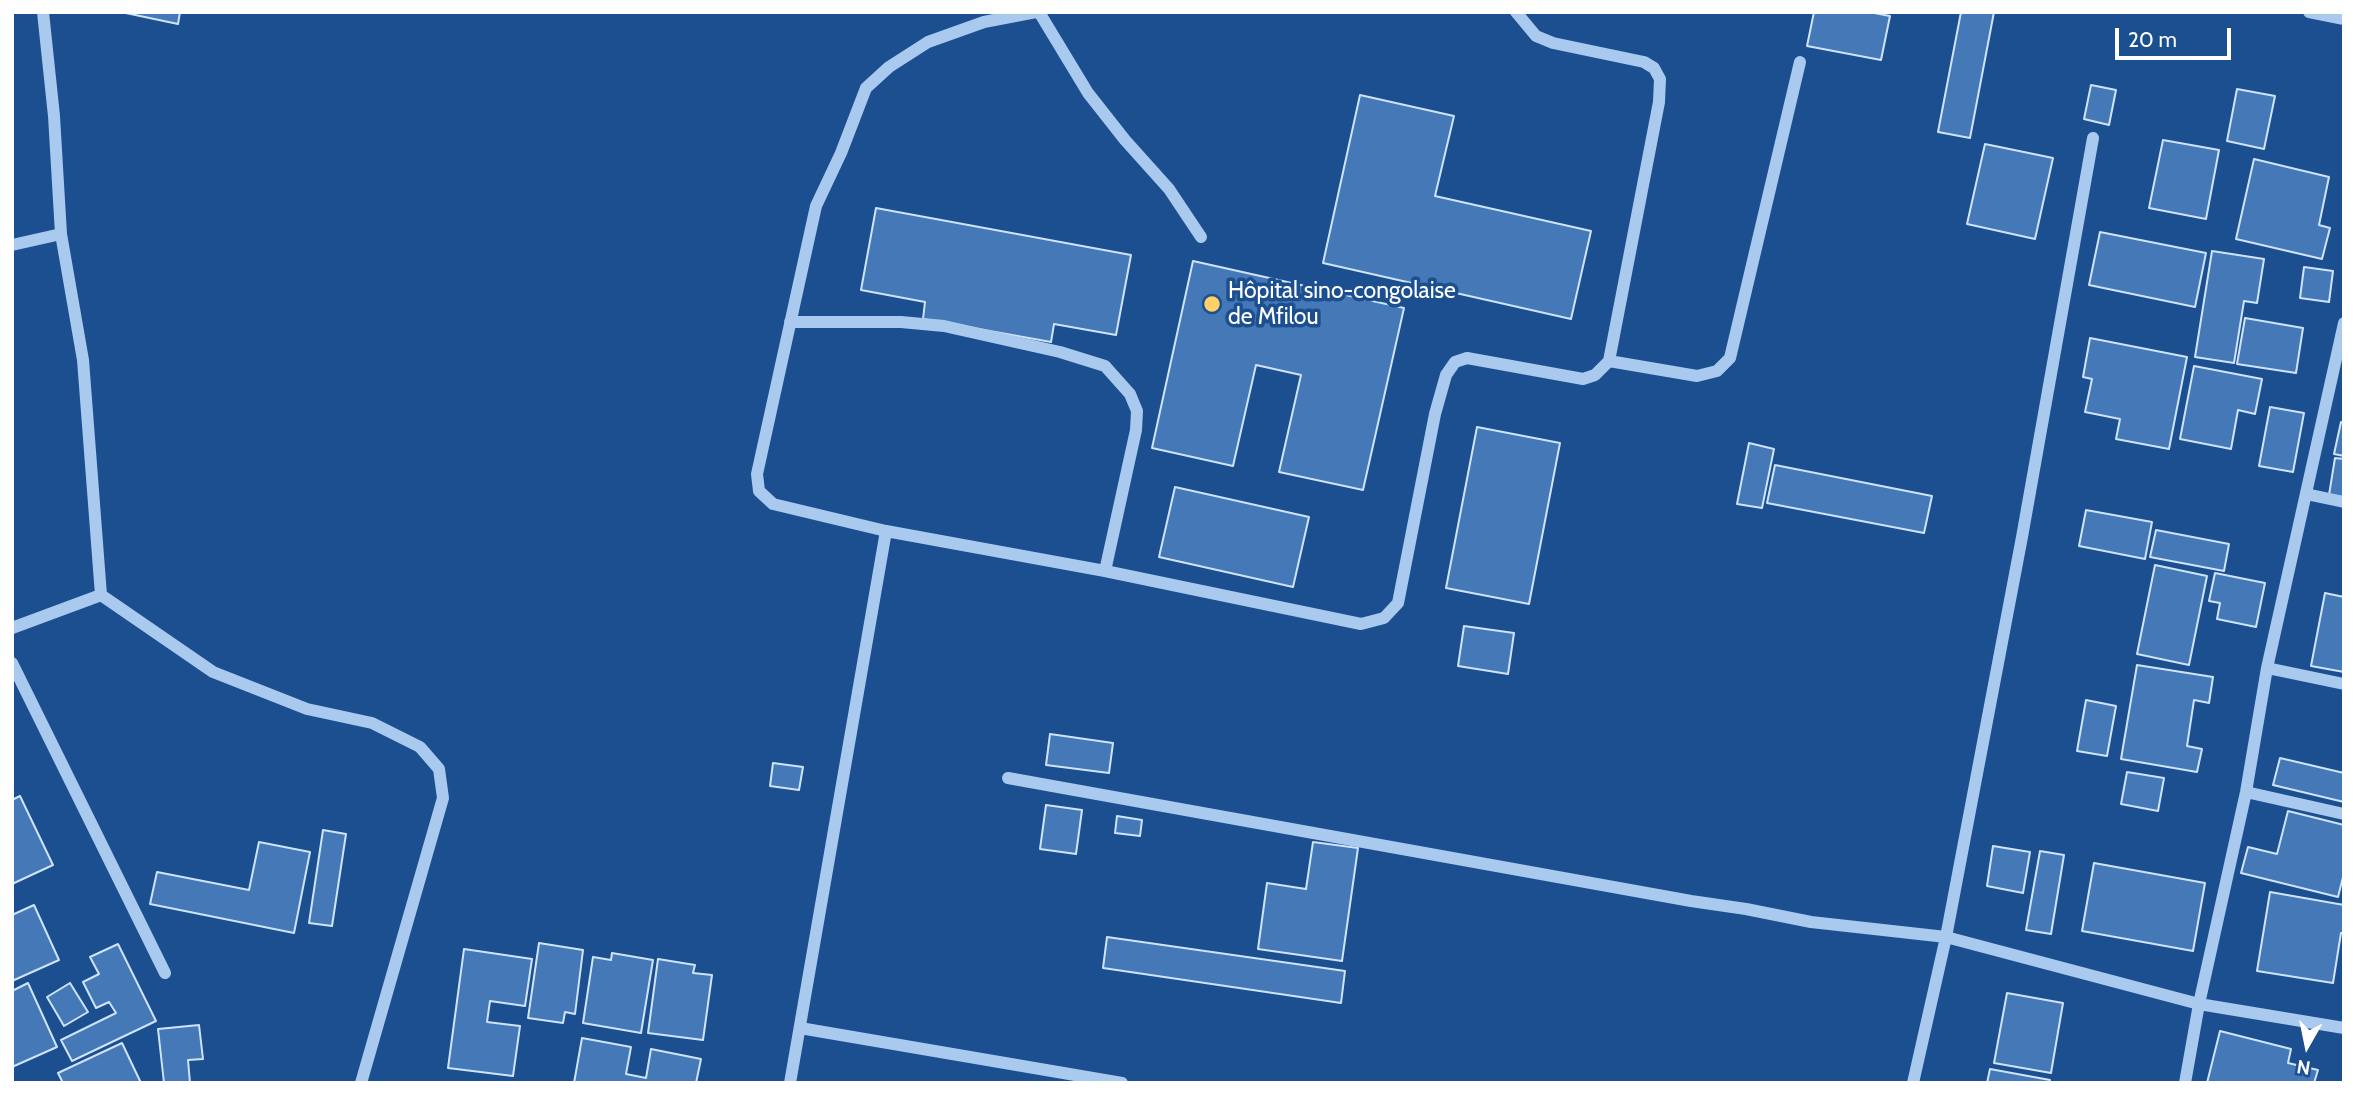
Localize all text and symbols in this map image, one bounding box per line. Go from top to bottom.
scale bar [2118,14,2234,58]
text: 20 m [2128,27,2177,52]
place label: Hôpital sino-congolaise de Mfilou [1228,277,1456,331]
marker: Hôpital sino-congolaise de Mfilou [1202,294,1222,314]
north arrow [2272,1011,2342,1081]
text: N [2295,1055,2312,1080]

